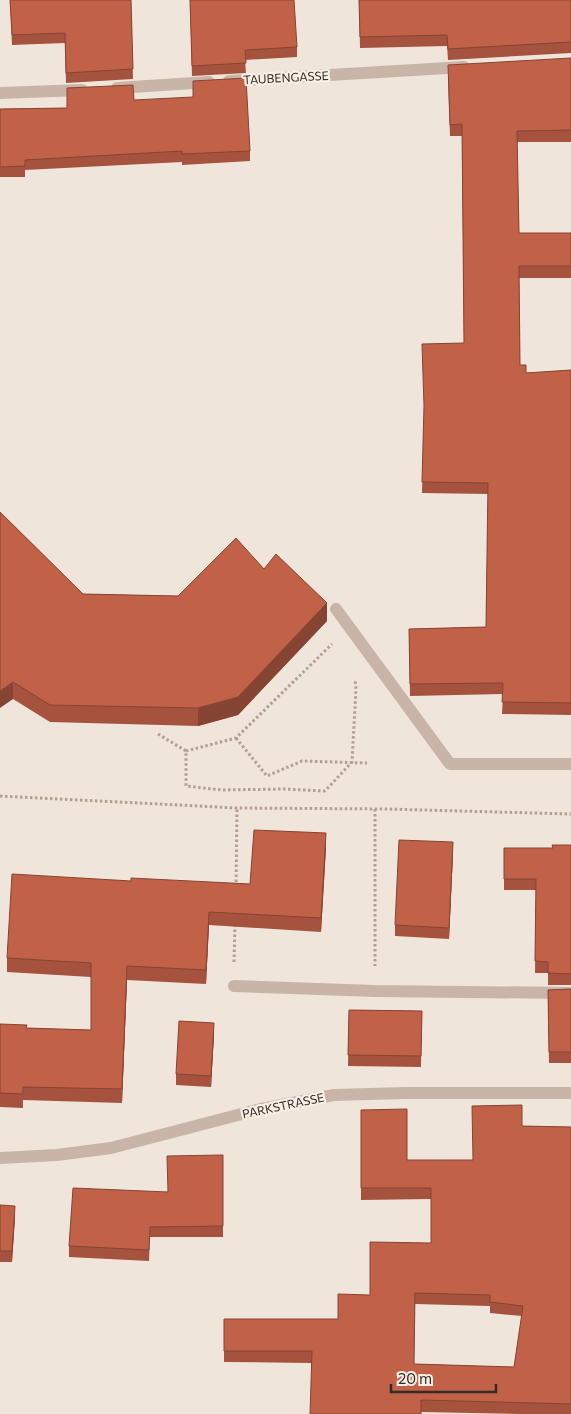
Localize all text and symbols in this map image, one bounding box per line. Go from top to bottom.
street label: TAUBENGASSE [243,68,329,86]
street label: PARKSTRASSE [241,1089,325,1121]
scale bar [391,1362,496,1394]
text: 20 m [398,1369,432,1387]

